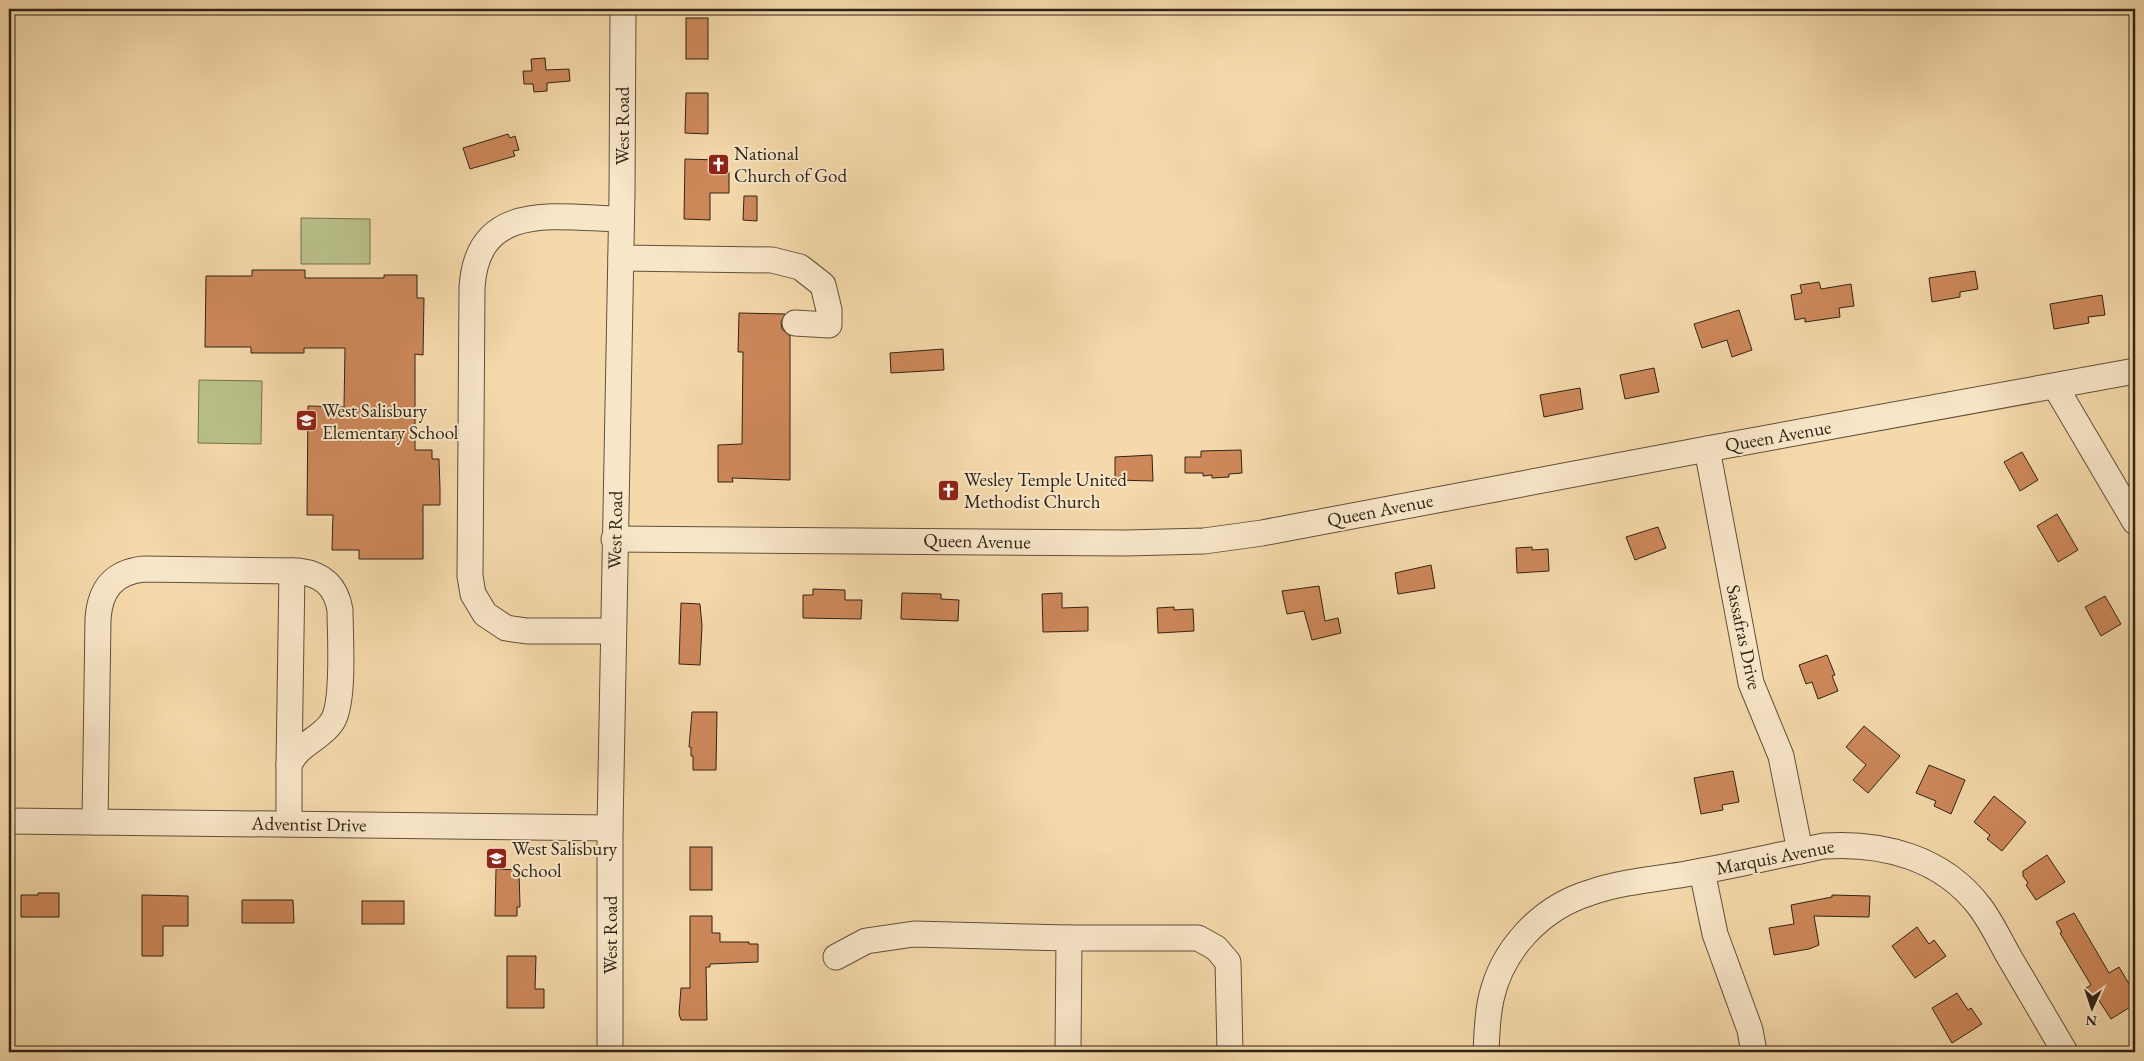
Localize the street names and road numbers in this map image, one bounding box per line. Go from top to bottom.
street label: West Road [610,86,635,165]
street label: Queen Avenue [1723,414,1833,458]
street label: Queen Avenue [1325,487,1435,533]
street label: West Road [602,490,628,570]
street label: Queen Avenue [923,528,1031,554]
street label: Sassafras Drive [1721,582,1767,692]
street label: Adventist Drive [250,810,367,838]
street label: Marquis Avenue [1714,833,1836,881]
street label: West Road [598,895,623,974]

